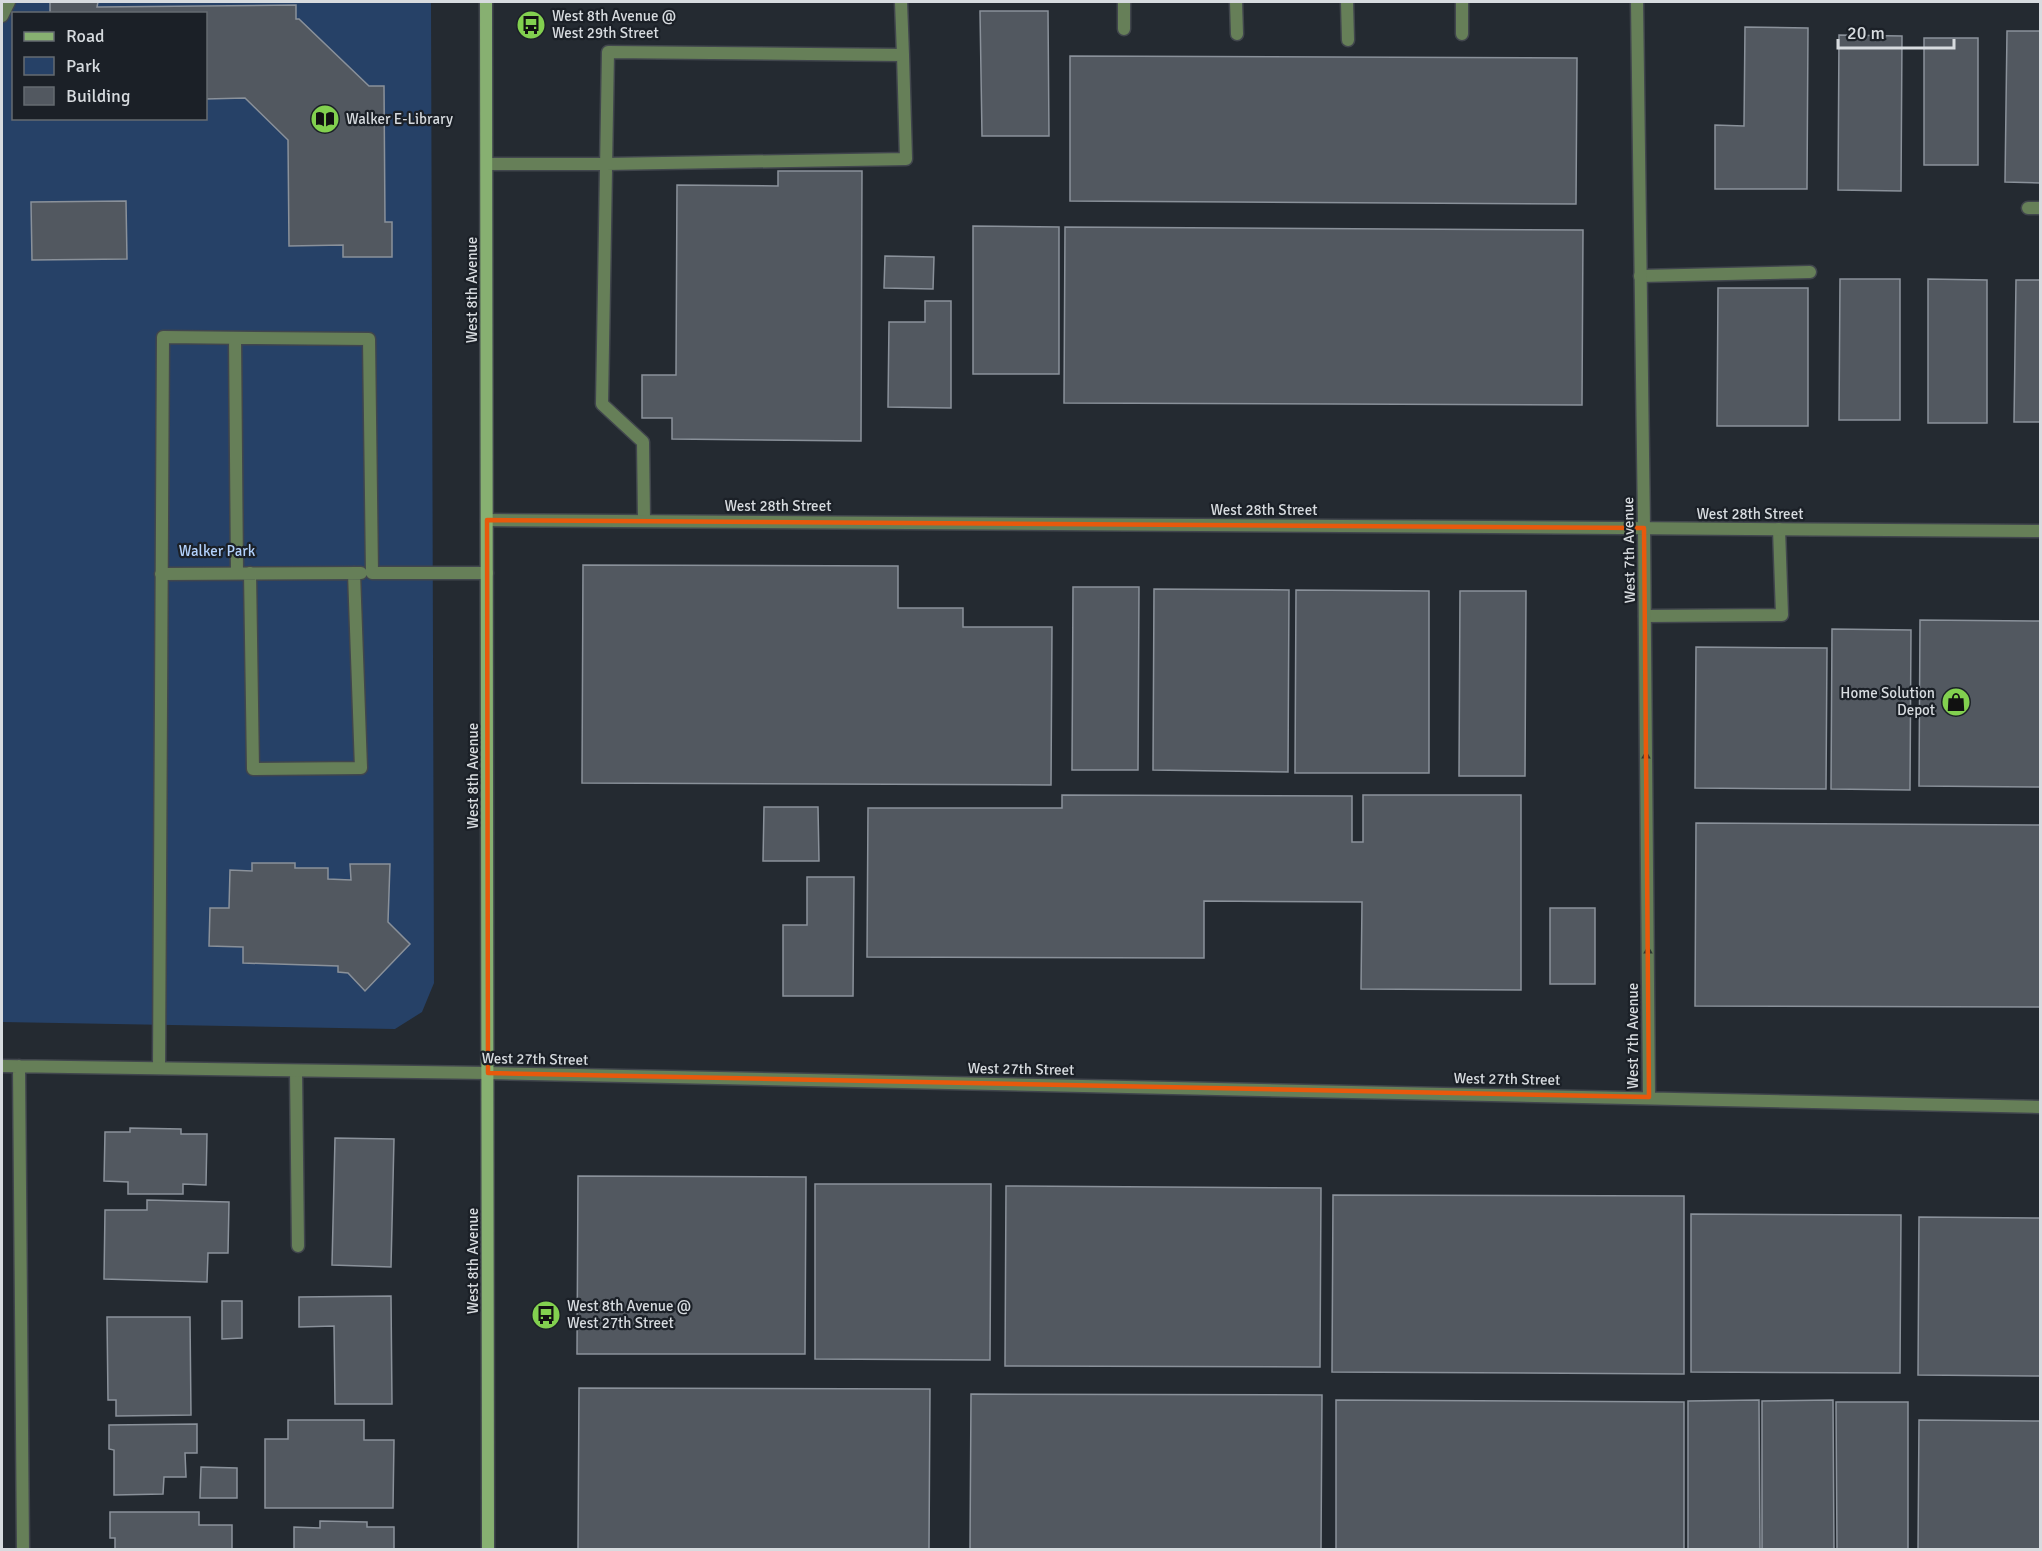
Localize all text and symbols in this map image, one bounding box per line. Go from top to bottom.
place label: West 8th Avenue @ West 29th Street [552,7,676,42]
bus stop icon: West 8th Avenue @ West 29th Street [515,9,547,41]
legend [12,12,207,120]
scale bar [1838,12,1954,50]
text: 20 m [1847,22,1885,44]
text: Road [66,25,105,47]
text: Park [66,55,101,77]
text: Building [66,85,130,107]
library icon: Walker E-Library [309,103,341,135]
place label: Walker E-Library [346,110,453,128]
street label: West 8th Avenue [463,237,481,343]
street label: West 28th Street [725,497,831,515]
street label: West 7th Avenue [1619,497,1639,603]
street label: West 28th Street [1211,501,1317,519]
street label: West 28th Street [1697,505,1803,523]
park label: Walker Park [179,542,256,560]
place label: Home Solution Depot [1840,684,1935,719]
shop icon: Home Solution Depot [1940,686,1972,718]
street label: West 8th Avenue [464,723,482,829]
one-way arrow [1641,750,1651,769]
one-way arrow [1643,945,1652,964]
street label: West 7th Avenue [1624,983,1642,1089]
street label: West 27th Street [481,1049,589,1069]
street label: West 27th Street [967,1059,1075,1079]
street label: West 27th Street [1453,1069,1561,1089]
street label: West 8th Avenue [464,1208,482,1314]
place label: West 8th Avenue @ West 27th Street [567,1297,691,1332]
bus stop icon: West 8th Avenue @ West 27th Street [530,1299,562,1331]

